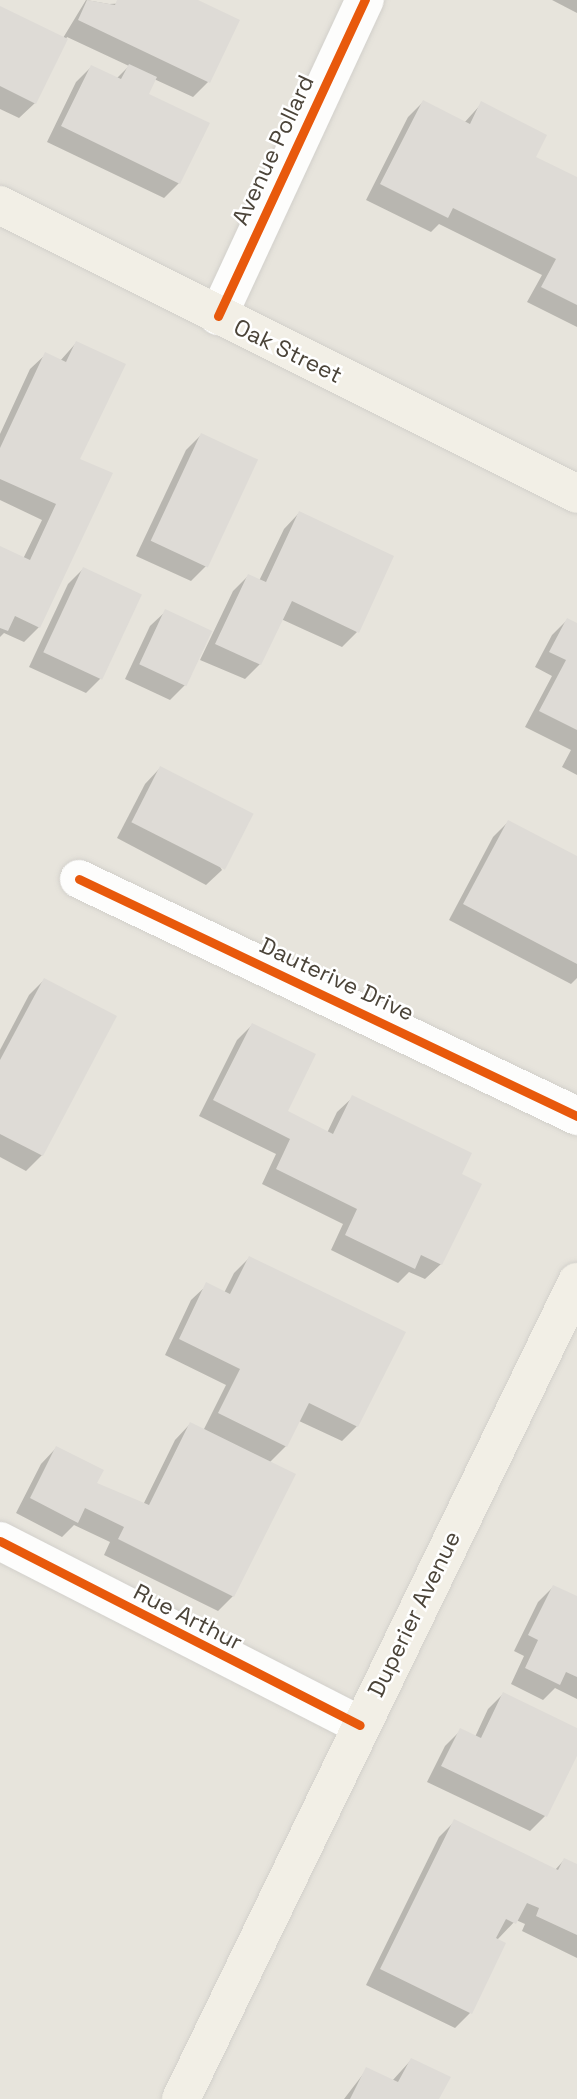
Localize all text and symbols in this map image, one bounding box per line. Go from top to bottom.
street label: Avenue Pollard [226,71,320,229]
street label: Oak Street [229,313,347,389]
street label: Dauterive Drive [256,931,418,1027]
street label: Duperier Avenue [362,1526,466,1702]
street label: Rue Arthur [129,1578,247,1656]

